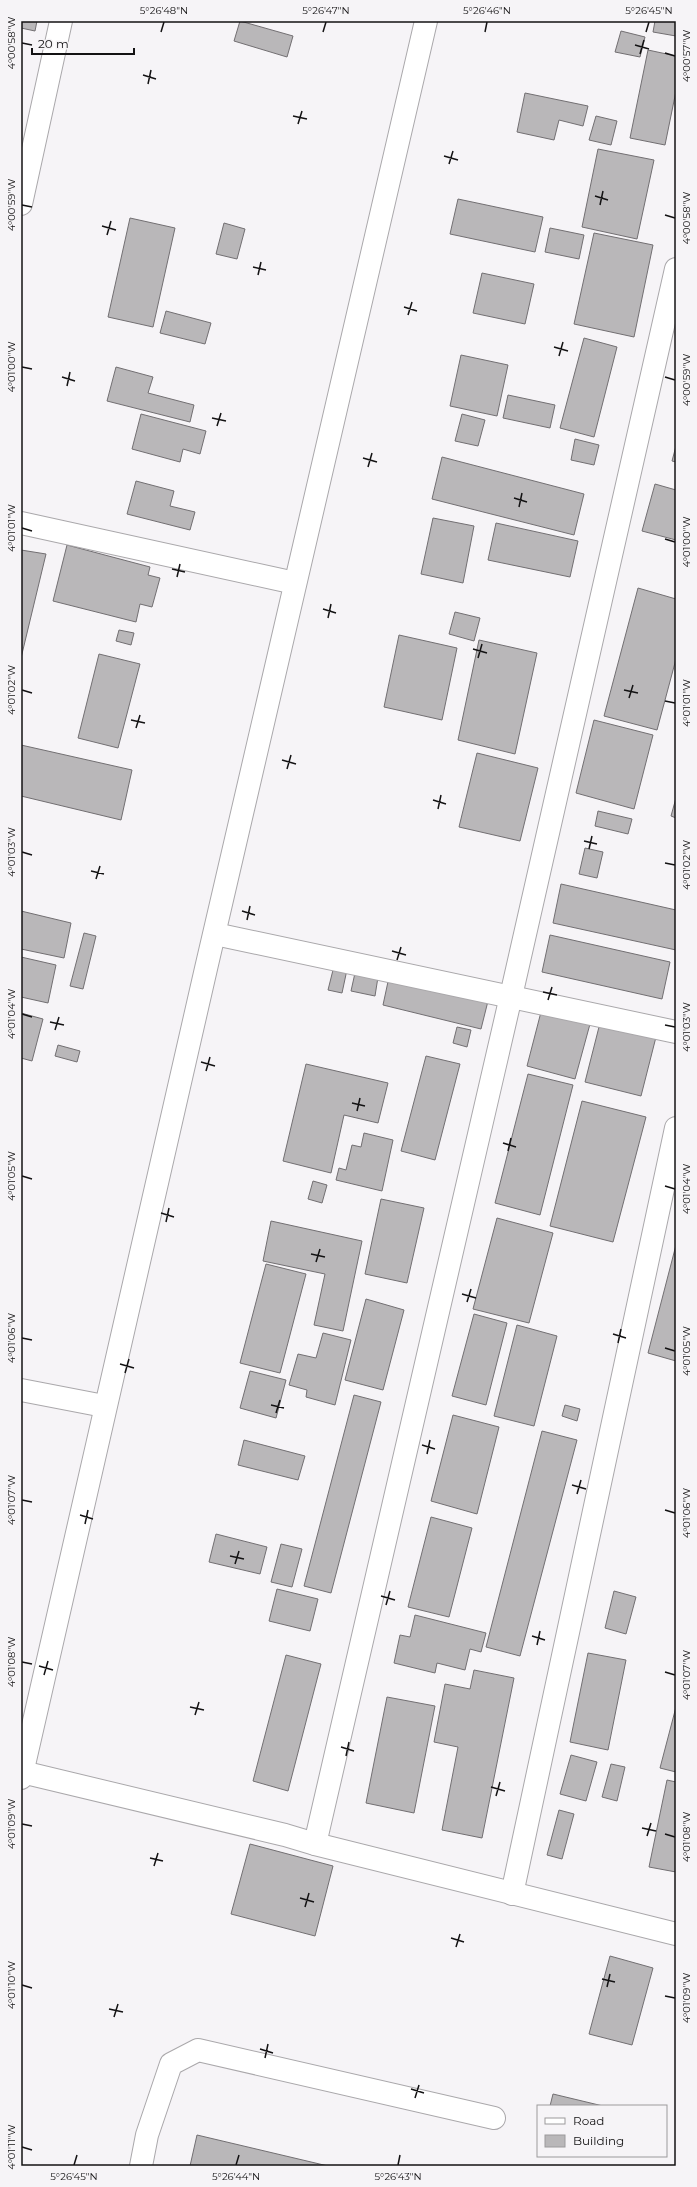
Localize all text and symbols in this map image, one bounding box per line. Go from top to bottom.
text: 5°26'48"N [140,4,188,17]
text: 5°26'47"N [302,4,350,17]
text: 5°26'46"N [463,4,511,17]
text: 5°26'45"N [625,4,673,17]
text: 4°00'58"W [5,17,18,69]
scale bar [32,30,134,56]
text: 4°00'57"W [680,30,693,82]
text: 20 m [38,36,69,51]
text: 4°00'59"W [5,179,18,231]
text: 4°00'58"W [680,192,693,244]
text: 4°01'00"W [5,341,18,393]
text: 4°00'59"W [680,354,693,406]
text: 4°01'01"W [5,504,18,552]
text: 4°01'00"W [680,516,693,568]
text: 4°01'02"W [5,665,18,715]
text: 4°01'01"W [680,679,693,727]
text: 4°01'03"W [5,827,18,877]
text: 4°01'02"W [680,840,693,890]
text: 4°01'04"W [5,989,18,1039]
text: 4°01'03"W [680,1002,693,1052]
text: 4°01'05"W [5,1151,18,1201]
text: 4°01'04"W [680,1164,693,1214]
text: 4°01'06"W [5,1313,18,1363]
text: 4°01'05"W [680,1326,693,1376]
text: 4°01'07"W [5,1475,18,1525]
text: 4°01'06"W [680,1488,693,1538]
text: 4°01'08"W [5,1637,18,1687]
text: 4°01'07"W [680,1650,693,1700]
text: 4°01'09"W [5,1799,18,1849]
text: 4°01'08"W [680,1812,693,1862]
text: 4°01'10"W [5,1961,18,2009]
text: 4°01'09"W [680,1973,693,2023]
legend [537,2105,667,2157]
text: Road [573,2113,604,2128]
text: 4°01'11"W [5,2124,18,2170]
text: Building [573,2133,624,2148]
text: 5°26'45"N [50,2170,98,2183]
text: 5°26'44"N [212,2170,260,2183]
text: 5°26'43"N [374,2170,422,2183]

